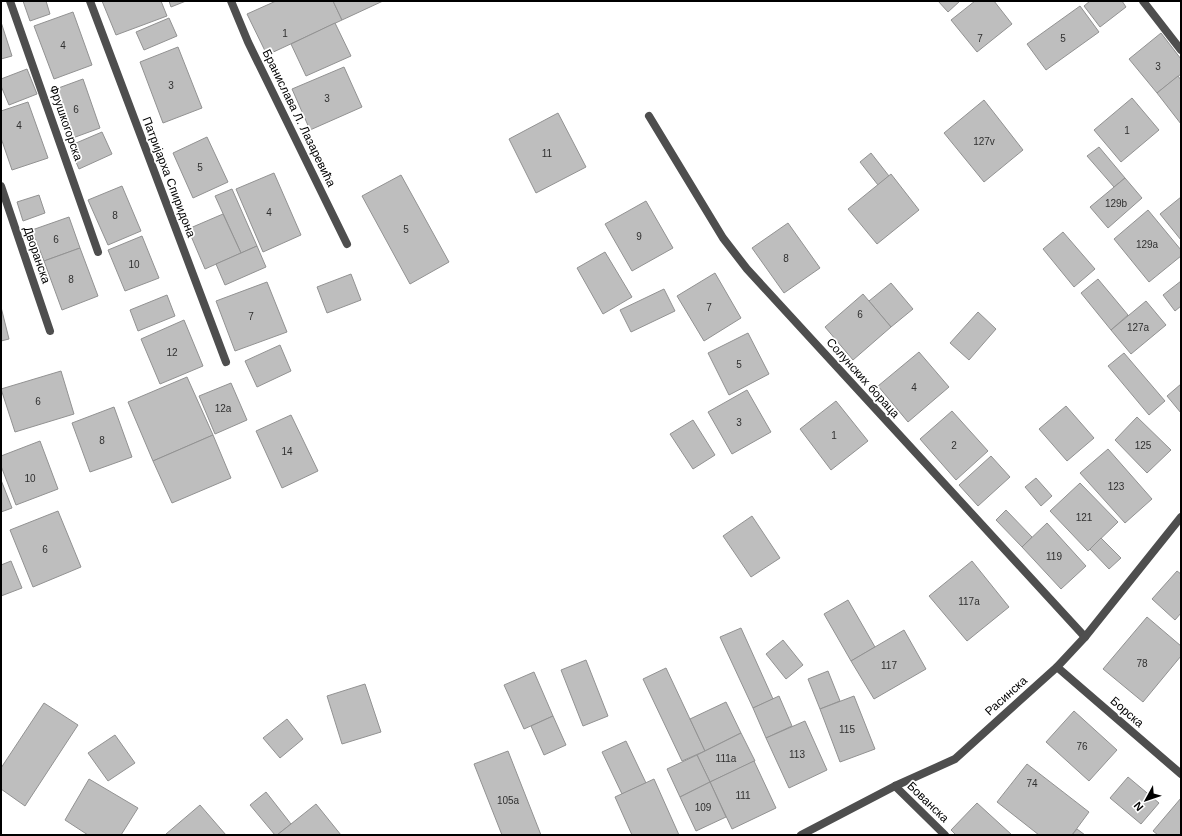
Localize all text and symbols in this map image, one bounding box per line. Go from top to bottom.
house number: 1 [282,28,288,39]
house number: 7 [977,33,983,44]
house number: 5 [1060,33,1066,44]
house number: 4 [60,40,66,51]
street label: Бранислава Л. Лазаревића [260,47,339,189]
house number: 3 [1155,61,1161,72]
house number: 3 [168,80,174,91]
street label: Фрушкогорска [47,83,86,163]
house number: 3 [324,93,330,104]
house number: 6 [73,104,79,115]
street label: Патријарха Спиридона [140,115,199,240]
house number: 4 [16,120,22,131]
house number: 1 [1124,125,1130,136]
house number: 127v [973,136,995,147]
house number: 11 [542,148,553,159]
house number: 5 [197,162,203,173]
house number: 129b [1105,198,1128,209]
house number: 4 [266,207,272,218]
house number: 8 [112,210,118,221]
house number: 5 [403,224,409,235]
street label: Дворанска [21,225,53,286]
house number: 9 [636,231,642,242]
house number: 6 [53,234,59,245]
house number: 129a [1136,239,1159,250]
house number: 8 [783,253,789,264]
house number: 10 [128,259,140,270]
house number: 8 [68,274,74,285]
house number: 7 [706,302,712,313]
house number: 6 [857,309,863,320]
house number: 7 [248,311,254,322]
house number: 127a [1127,322,1150,333]
street label: Солунских бораца [824,335,903,421]
house number: 12 [166,347,178,358]
house number: 5 [736,359,742,370]
house number: 4 [911,382,917,393]
house number: 6 [35,396,41,407]
house number: 12a [215,403,232,414]
house number: 3 [736,417,742,428]
house number: 1 [831,430,837,441]
house number: 8 [99,435,105,446]
house number: 2 [951,440,957,451]
house number: 125 [1135,440,1152,451]
house number: 14 [281,446,293,457]
house number: 10 [24,473,36,484]
house number: 123 [1108,481,1125,492]
house number: 121 [1076,512,1093,523]
house number: 6 [42,544,48,555]
house number: 119 [1046,551,1062,562]
house number: 117a [958,596,980,607]
house number: 78 [1136,658,1148,669]
house number: 117 [881,660,897,671]
street label: Расинска [982,673,1030,719]
street label: Борска [1108,694,1147,730]
house number: 115 [839,724,855,735]
house number: 76 [1076,741,1088,752]
house number: 113 [789,749,805,760]
house number: 111a [716,753,737,764]
house number: 74 [1026,778,1038,789]
street label: Бованска [904,779,952,825]
north arrow [1126,780,1166,820]
house number: 111 [735,790,751,801]
house number: 105a [497,795,520,806]
text: N [1131,799,1145,813]
house number: 109 [695,802,712,813]

